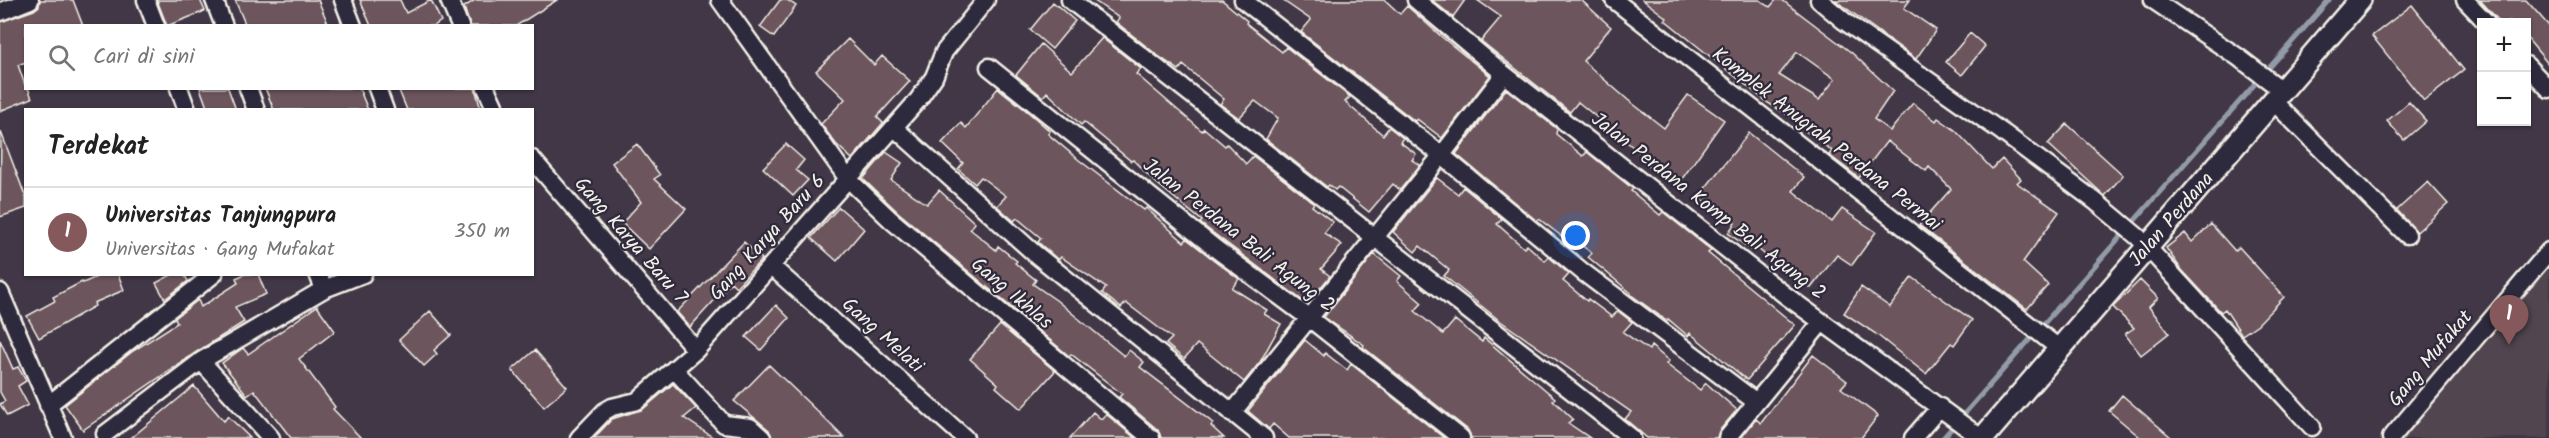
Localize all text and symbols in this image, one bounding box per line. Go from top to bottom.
map controls [2477,18,2531,126]
button: + [2477,18,2531,72]
search box [24,24,534,90]
text: Cari di sini [93,40,194,75]
street label: Komplek Anugrah Perdana Permai [1704,40,1949,241]
icon: search [45,41,78,74]
button: − [2477,72,2531,126]
street label: Jalan Perdana Komp Bali Agung 2 [1584,105,1832,309]
text: Terdekat [48,126,149,168]
street label: Jalan Perdana Bali Agung 2 [1135,151,1341,321]
street label: Jalan Perdana [2121,165,2223,275]
street label: Gang Karya Baru 6 [702,167,834,309]
street label: Gang Karya Baru 7 [565,170,695,312]
text: Universitas Tanjungpura [105,199,336,234]
text: 1 [64,216,71,248]
text: 350 m [454,216,510,248]
your location [1561,221,1590,250]
text: Universitas · Gang Mufakat [105,234,335,266]
street label: Gang Ikhlas [963,250,1060,338]
street label: Gang Melati [834,290,931,383]
pin: 1 [2490,296,2528,345]
street label: Gang Mufakat [2381,303,2482,415]

